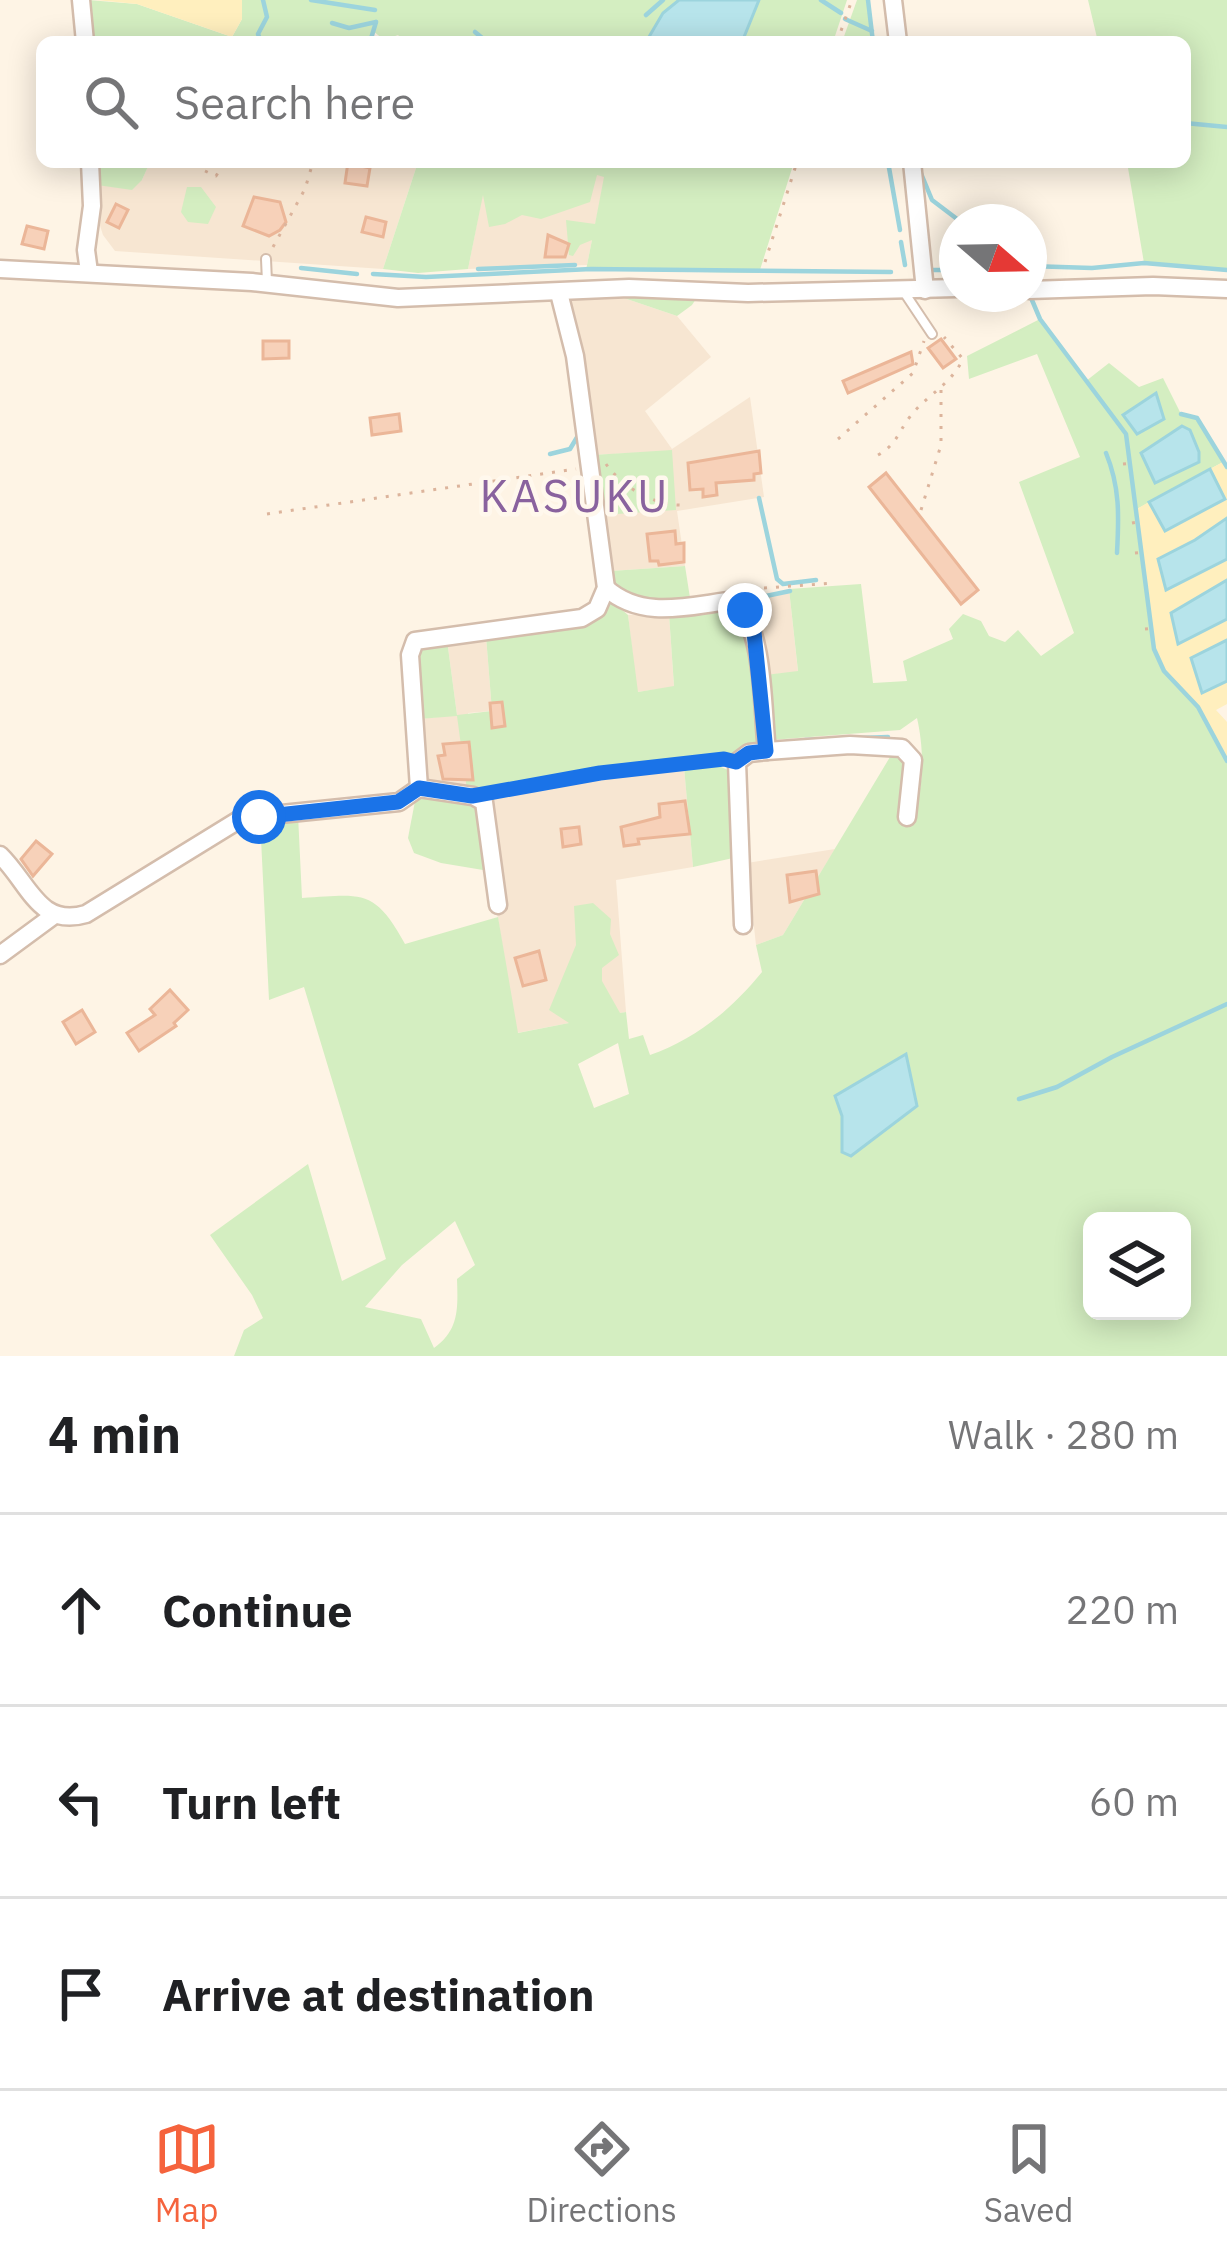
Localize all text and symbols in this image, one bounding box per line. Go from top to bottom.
search box [36,36,1191,168]
icon: search [78,69,144,135]
text: Search here [174,73,415,131]
north arrow [939,204,1047,312]
district label: KASUKU [479,466,671,524]
route end [718,583,772,637]
route start [232,790,286,844]
map controls [1083,1212,1191,1320]
button: layers [1083,1212,1191,1320]
text: 4 min [48,1401,181,1467]
text: Walk · 280 m [948,1409,1179,1460]
icon: ahead [48,1577,114,1643]
text: Continue [162,1581,353,1639]
text: 220 m [1066,1584,1179,1635]
icon: left [48,1769,114,1835]
text: Turn left [162,1773,341,1831]
text: 60 m [1089,1776,1179,1827]
icon: arrive [48,1961,114,2027]
text: Arrive at destination [162,1965,595,2023]
tab: Map [154,2116,220,2231]
tab: Directions [527,2116,677,2231]
tab: Saved [984,2116,1073,2231]

